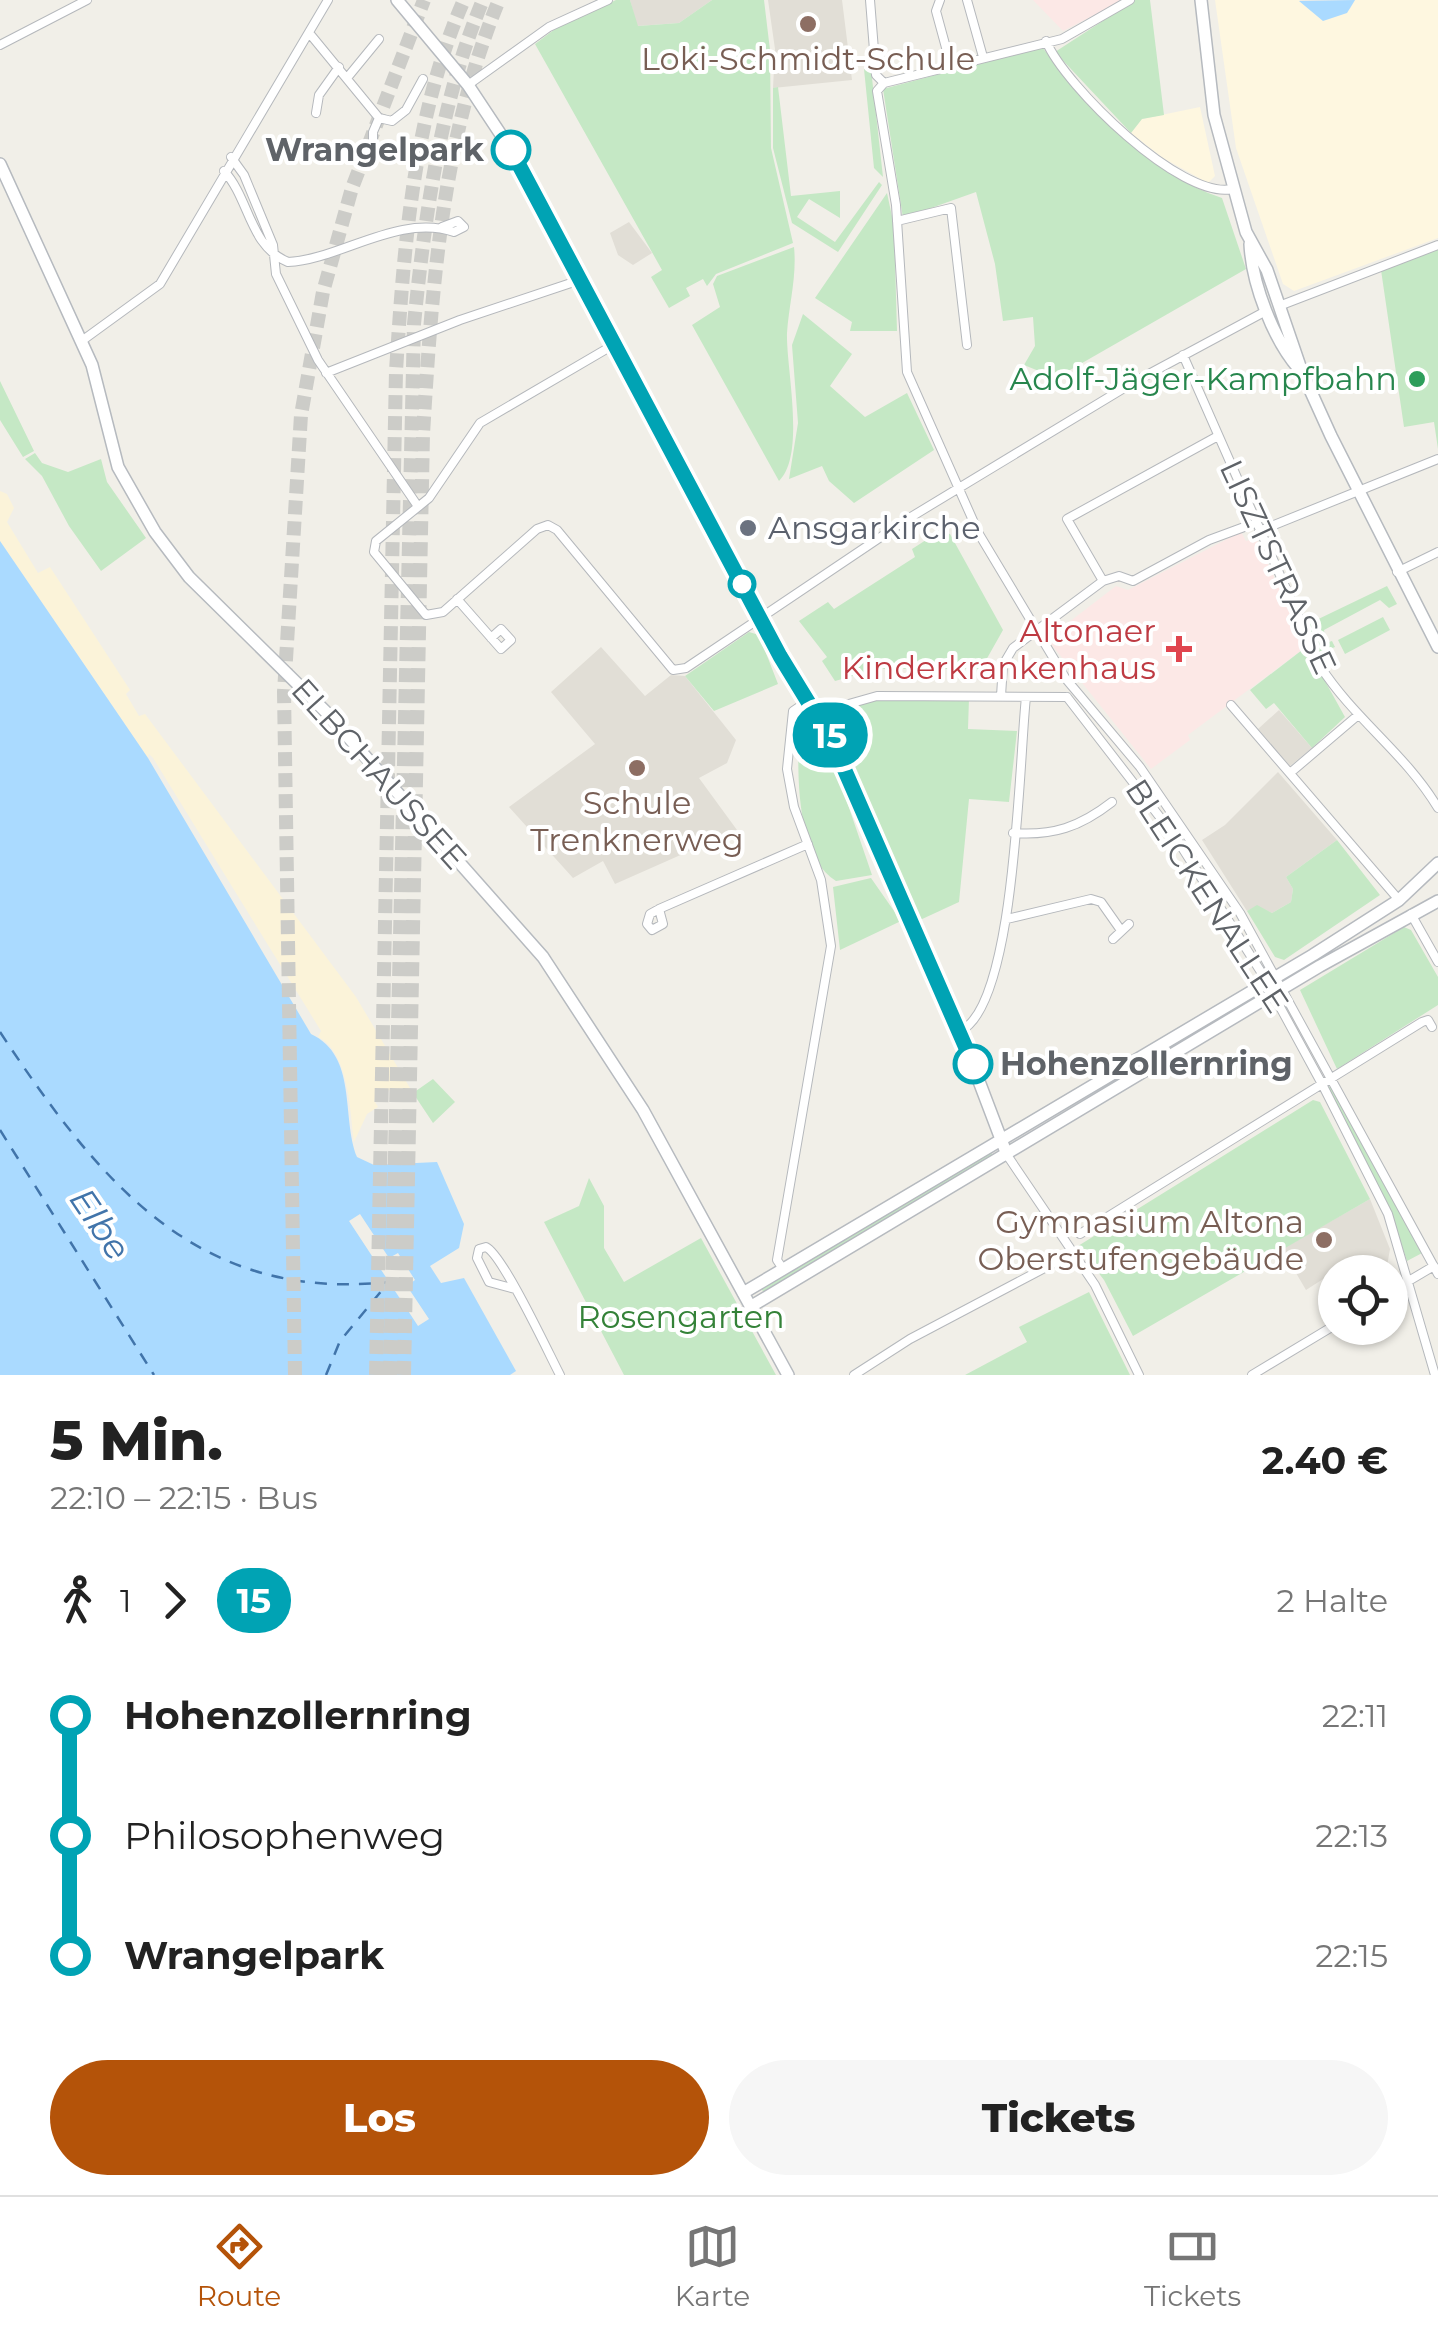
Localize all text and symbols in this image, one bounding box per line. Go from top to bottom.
marker: Loki-Schmidt-Schule [797,13,819,35]
place label: Loki-Schmidt-Schule [641,39,975,78]
place label: Wrangelpark [265,130,485,169]
marker: Wrangelpark [492,131,530,169]
place label: Adolf-Jäger-Kampfbahn [1009,359,1397,398]
marker: Adolf-Jäger-Kampfbahn [1406,368,1428,390]
street label: LISZTSTRASSE [1212,454,1345,680]
place label: Ansgarkirche [768,508,980,547]
marker: Ansgarkirche [737,517,759,539]
unlabelled marker [729,571,755,597]
place label: Altonaer Kinderkrankenhaus [841,611,1156,687]
marker: Altonaer Kinderkrankenhaus [1166,636,1192,662]
street label: ELBCHAUSSEE [284,670,475,877]
line badge: 15 [785,702,875,768]
text: 15 [813,714,847,757]
marker: Schule Trenknerweg [626,757,648,779]
street label: BLEICKENALLEE [1117,772,1297,1020]
place label: Schule Trenknerweg [530,783,744,859]
place label: Hohenzollernring [1000,1044,1293,1083]
marker: Hohenzollernring [954,1045,992,1083]
water label: Elbe [61,1179,140,1268]
place label: Gymnasium Altona Oberstufengebäude [977,1202,1304,1278]
marker: Gymnasium Altona Oberstufengebäude [1313,1229,1335,1251]
map controls [1318,1255,1408,1345]
button: locate [1318,1255,1408,1345]
park label: Rosengarten [577,1297,785,1336]
text: 5 Min. [50,1407,223,1474]
text: 2.40 € [1262,1437,1388,1484]
text: 22:10 – 22:15 · Bus [50,1478,318,1517]
icon: walk [50,1573,105,1628]
icon: forward [147,1573,202,1628]
text: 15 [237,1579,271,1622]
text: 1 [120,1581,132,1620]
text: 2 Halte [1276,1581,1388,1620]
text: Hohenzollernring [124,1692,472,1739]
text: 22:11 [1322,1696,1388,1735]
text: Philosophenweg [124,1812,445,1859]
text: 22:13 [1315,1816,1388,1855]
text: Wrangelpark [124,1932,384,1979]
text: 22:15 [1315,1936,1388,1975]
button: Los [50,2060,709,2175]
button: Tickets [729,2060,1388,2175]
tab: Route [197,2219,281,2313]
tab: Karte [675,2219,750,2313]
tab: Tickets [1144,2219,1241,2313]

